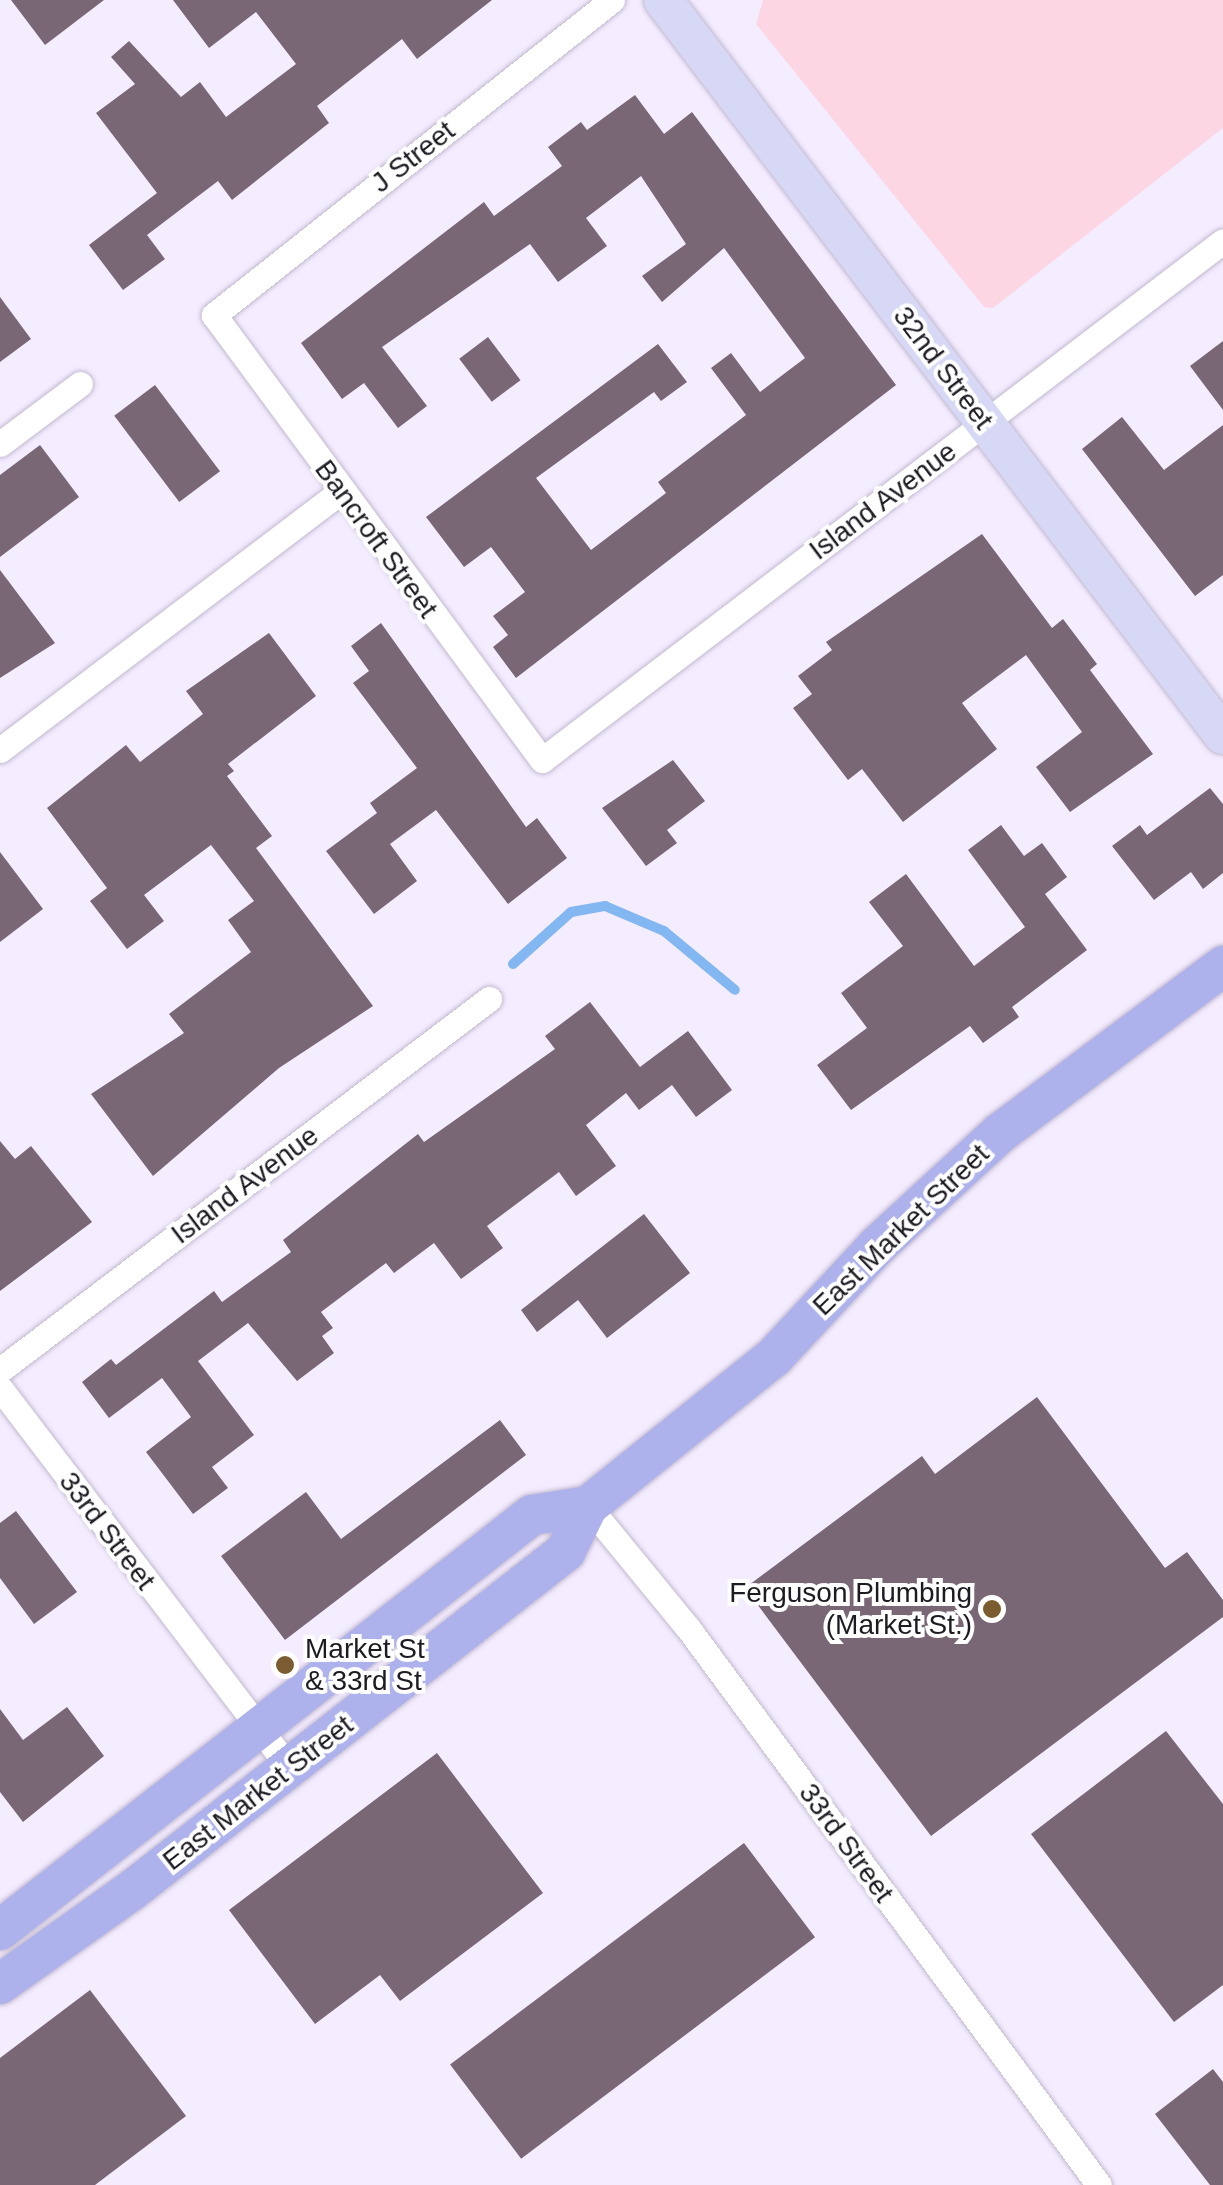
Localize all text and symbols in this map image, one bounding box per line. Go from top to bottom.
street label: J Street [365,114,461,200]
street label: 32nd Street [886,300,1000,436]
street label: Island Avenue [802,434,964,568]
street label: Bancroft Street [308,454,444,624]
street label: Island Avenue [164,1118,326,1252]
street label: East Market Street [806,1137,996,1323]
street label: 33rd Street [52,1466,162,1596]
place label: Ferguson Plumbing (Market St.) [729,1576,972,1642]
marker: Ferguson Plumbing (Market St.) [981,1598,1003,1620]
place label: Market St & 33rd St [305,1632,425,1698]
marker: Market St & 33rd St [274,1654,296,1676]
street label: East Market Street [156,1708,360,1878]
street label: 33rd Street [792,1777,900,1909]

